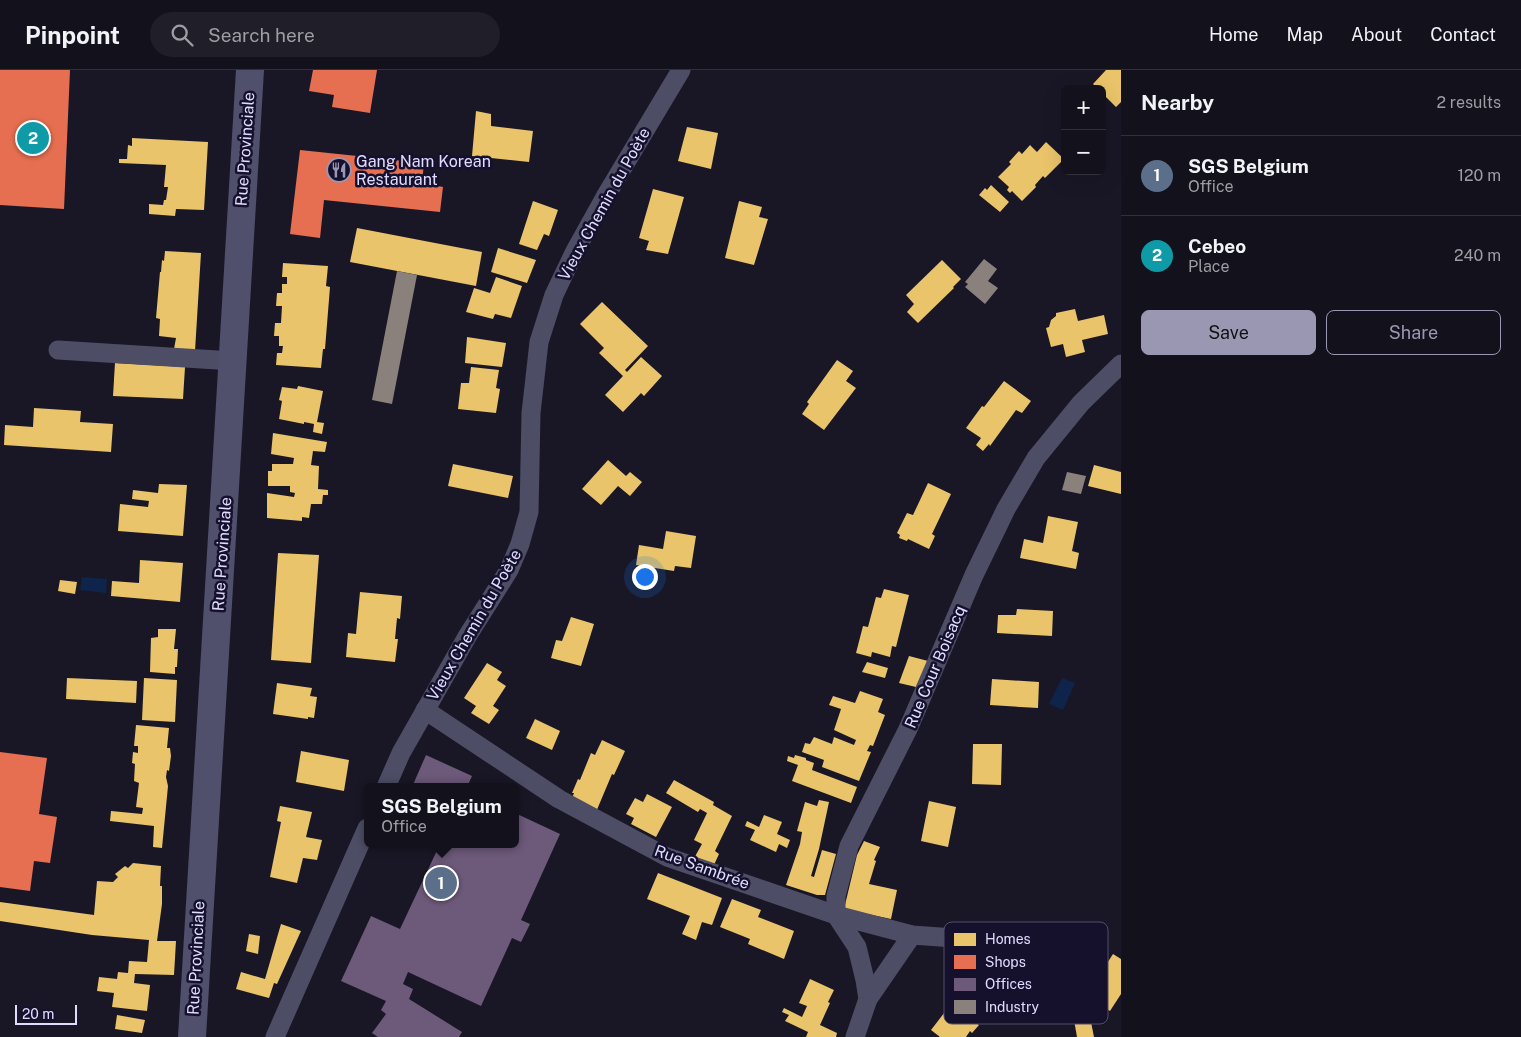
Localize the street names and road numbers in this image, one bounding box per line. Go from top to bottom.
street label: Rue Provinciale [232,91,258,207]
street label: Vieux Chemin du Poète [554,124,654,284]
street label: Rue Provinciale [209,496,235,612]
street label: Vieux Chemin du Poète [423,546,525,704]
street label: Rue Cour Boisacq [901,603,969,731]
street label: Rue Sambrée [652,841,752,893]
street label: Rue Provinciale [184,900,208,1016]

